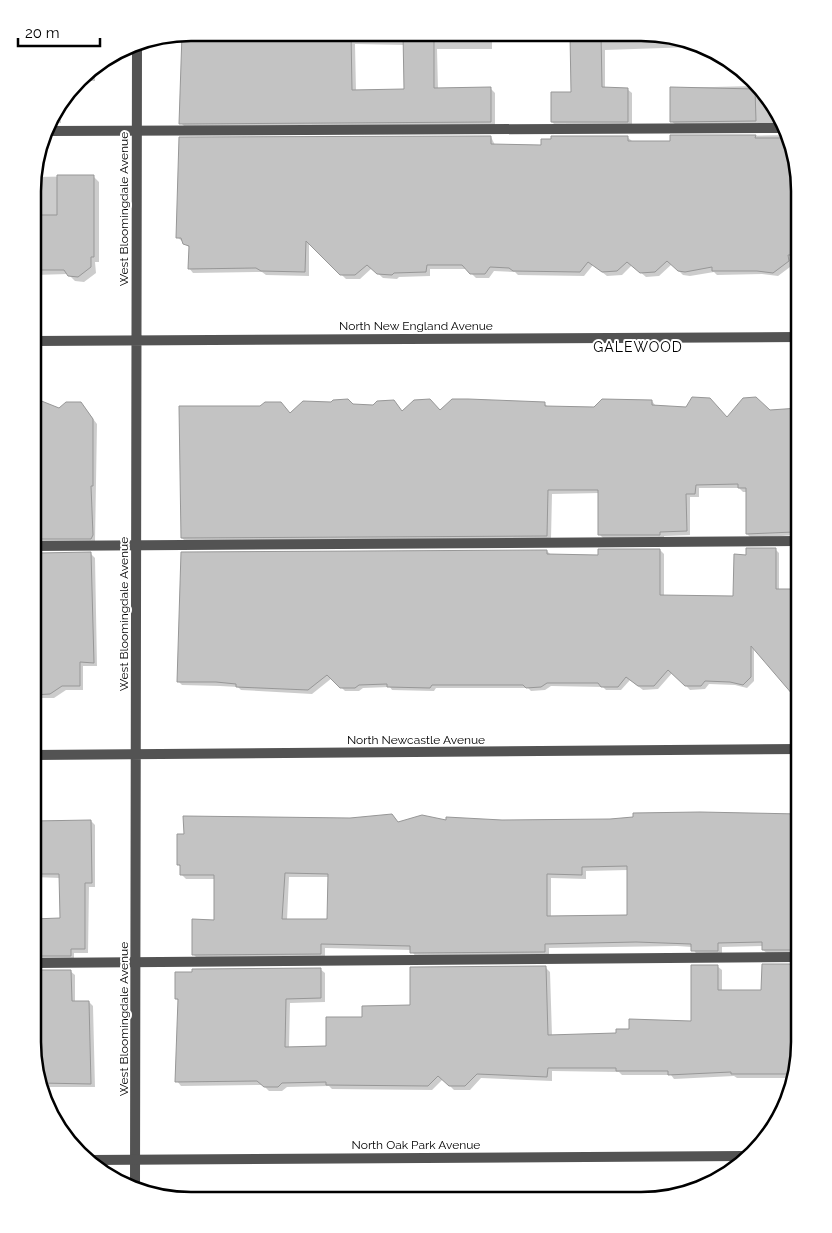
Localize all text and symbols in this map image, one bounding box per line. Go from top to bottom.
scale bar [18,15,100,47]
text: 20 m [25,24,60,42]
street label: West Bloomingdale Avenue [117,132,131,286]
street label: North New England Avenue [339,319,493,333]
district label: GALEWOOD [593,339,683,355]
street label: West Bloomingdale Avenue [117,537,131,691]
street label: North Newcastle Avenue [347,733,485,747]
street label: West Bloomingdale Avenue [117,942,131,1096]
street label: North Oak Park Avenue [352,1138,480,1152]

